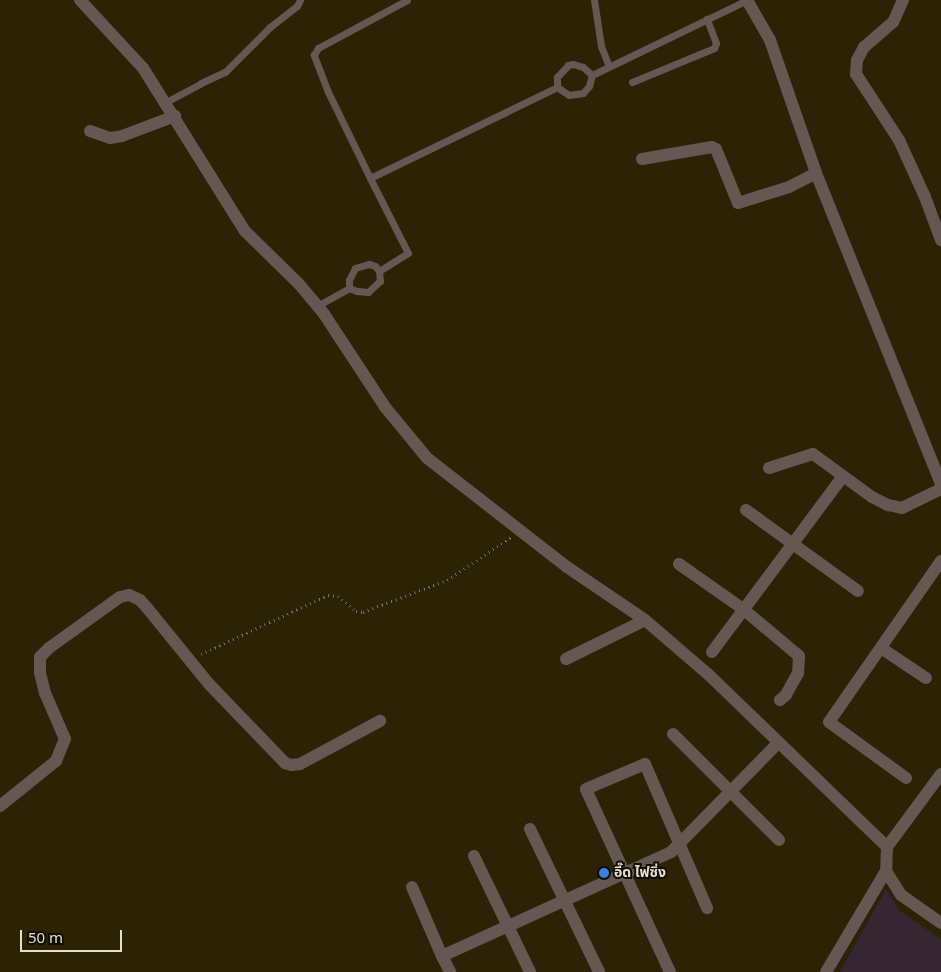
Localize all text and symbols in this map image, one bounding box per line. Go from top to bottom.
place label: อี๊ด ไฟซิ่ง [614,865,666,881]
marker: อี๊ด ไฟซิ่ง [598,867,610,879]
scale bar [22,920,125,952]
text: 50 m [28,927,63,950]

